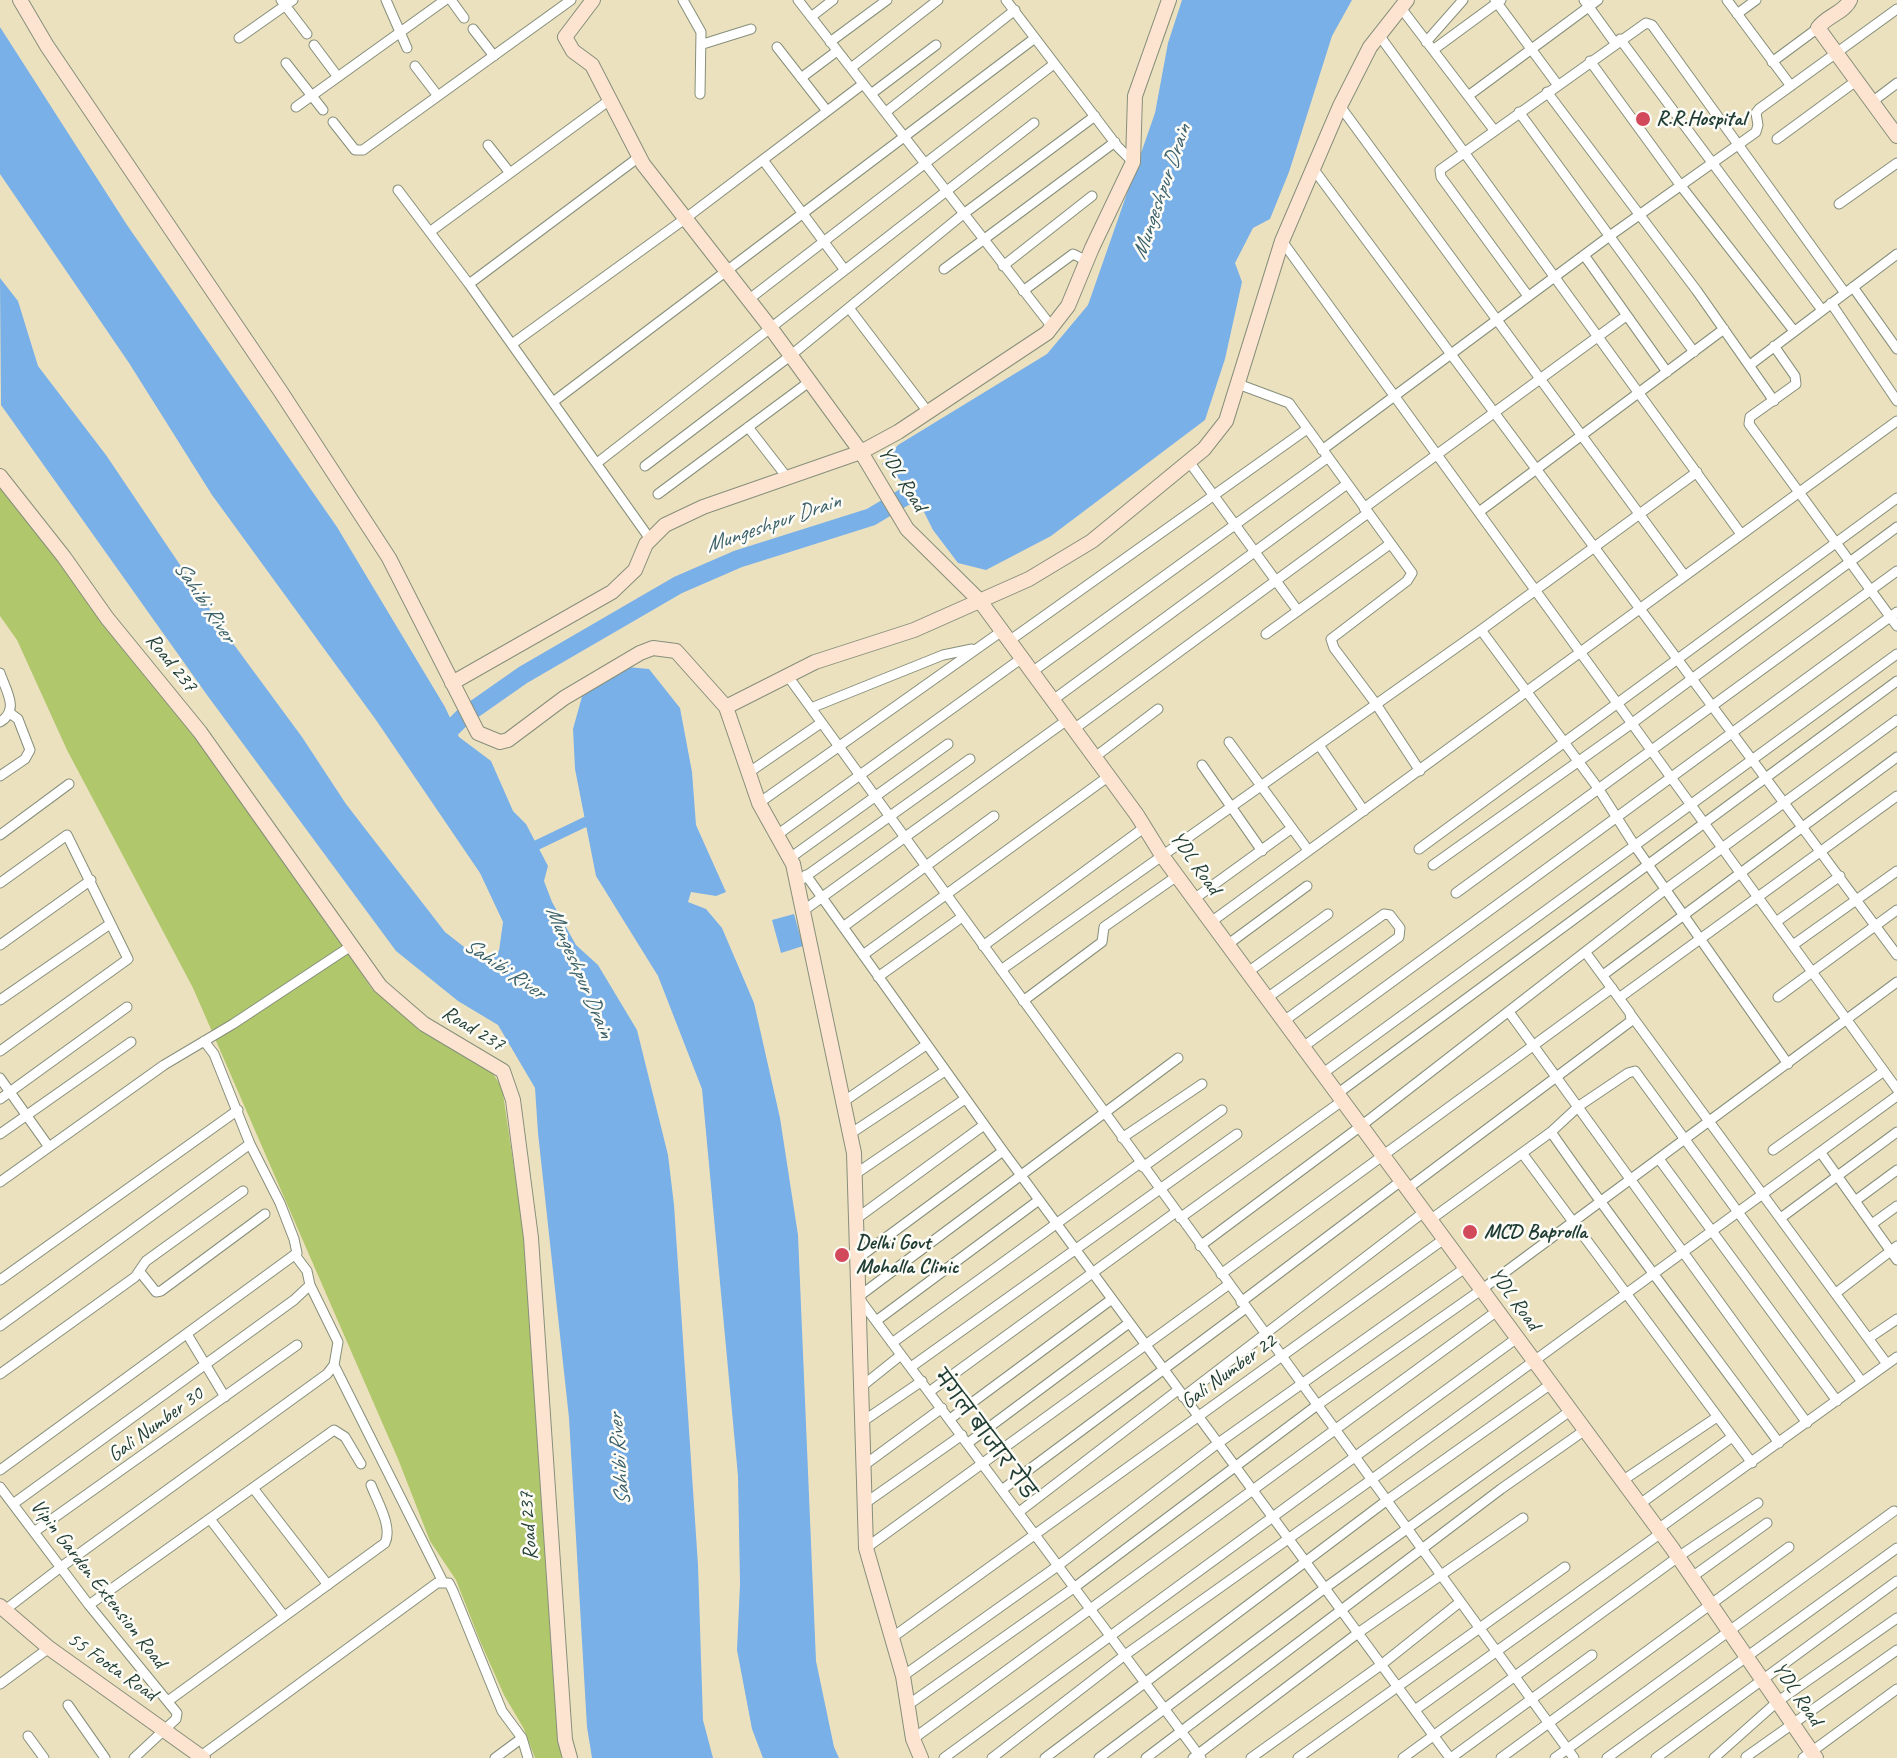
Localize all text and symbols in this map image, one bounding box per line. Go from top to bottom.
place label: R.R.Hospital [1656,106,1746,132]
marker: R.R.Hospital [1634,110,1652,128]
water label: Mungeshpur Drain [1127,121,1197,263]
street label: YDL Road [872,442,932,516]
water label: Mungeshpur Drain [702,489,844,559]
water label: Sahibi River [167,557,241,647]
street label: Road 237 [140,628,202,698]
street label: YDL Road [1164,826,1226,900]
water label: Mungeshpur Drain [539,902,619,1042]
water label: Sahibi River [459,932,549,1006]
street label: Road 237 [437,1001,509,1057]
place label: MCD Baprolla [1484,1219,1587,1245]
marker: MCD Baprolla [1461,1223,1479,1241]
place label: Delhi Govt Mohalla Clinic [856,1230,959,1280]
marker: Delhi Govt Mohalla Clinic [833,1246,851,1264]
street label: YDL Road [1483,1263,1545,1335]
street label: Gali Number 22 [1176,1329,1282,1415]
street label: मंगल बाजार रोड [927,1365,1041,1505]
street label: Gali Number 30 [103,1382,209,1468]
water label: Sahibi River [603,1413,637,1507]
street label: Road 237 [514,1491,544,1561]
street label: Vipin Garden Extension Road [24,1495,172,1673]
street label: 55 Foota Road [62,1627,162,1707]
street label: YDL Road [1766,1657,1828,1731]

